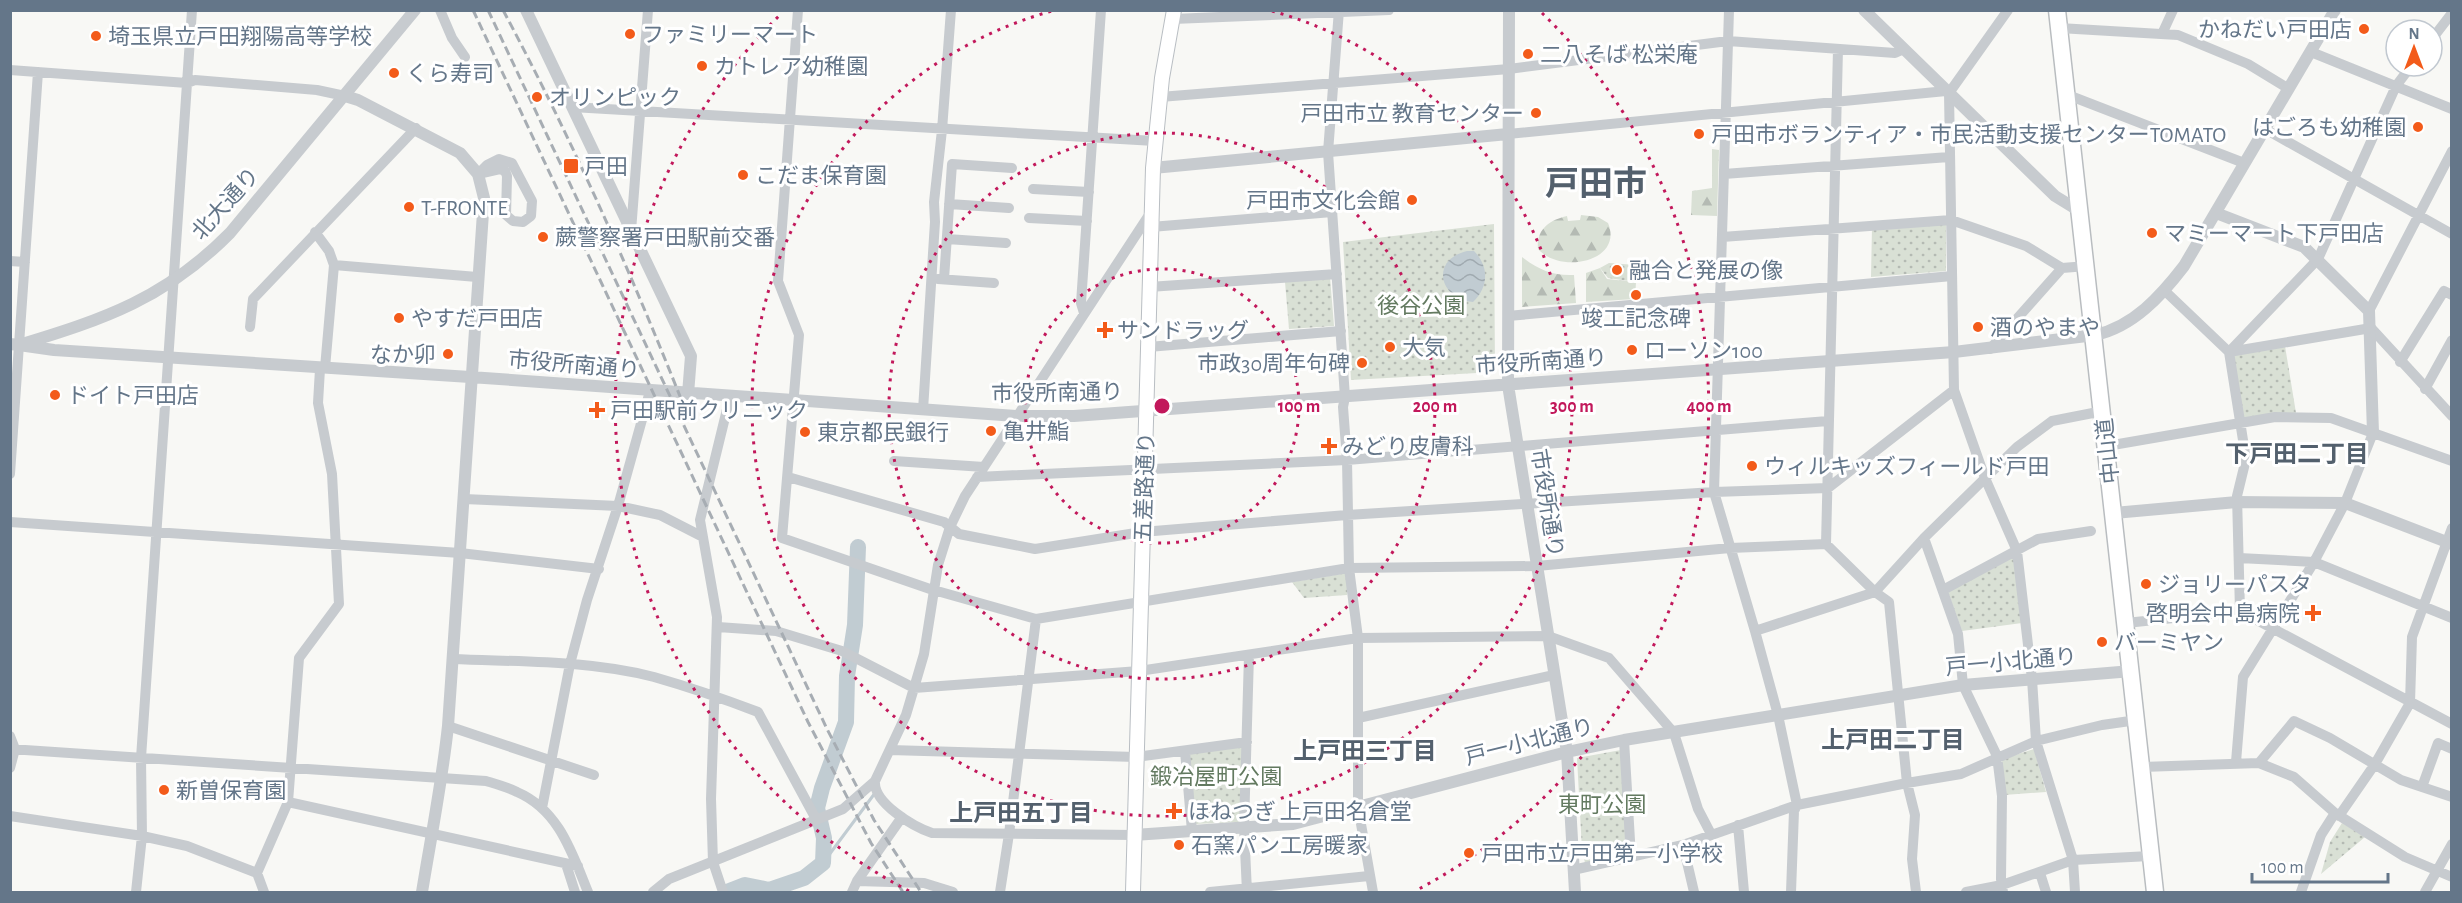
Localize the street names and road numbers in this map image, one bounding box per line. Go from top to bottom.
street label: 北大通り [187,163,263,244]
street label: 市役所南通り [1474,345,1608,378]
street label: 市役所南通り [507,347,641,382]
street label: 市役所南通り [991,380,1123,405]
street label: 中山道 [2093,417,2122,485]
street label: 五差路通り [1131,432,1158,542]
street label: 市役所通り [1528,447,1567,559]
street label: 戸一小北通り [1944,644,2078,679]
street label: 戸一小北通り [1462,714,1596,769]

